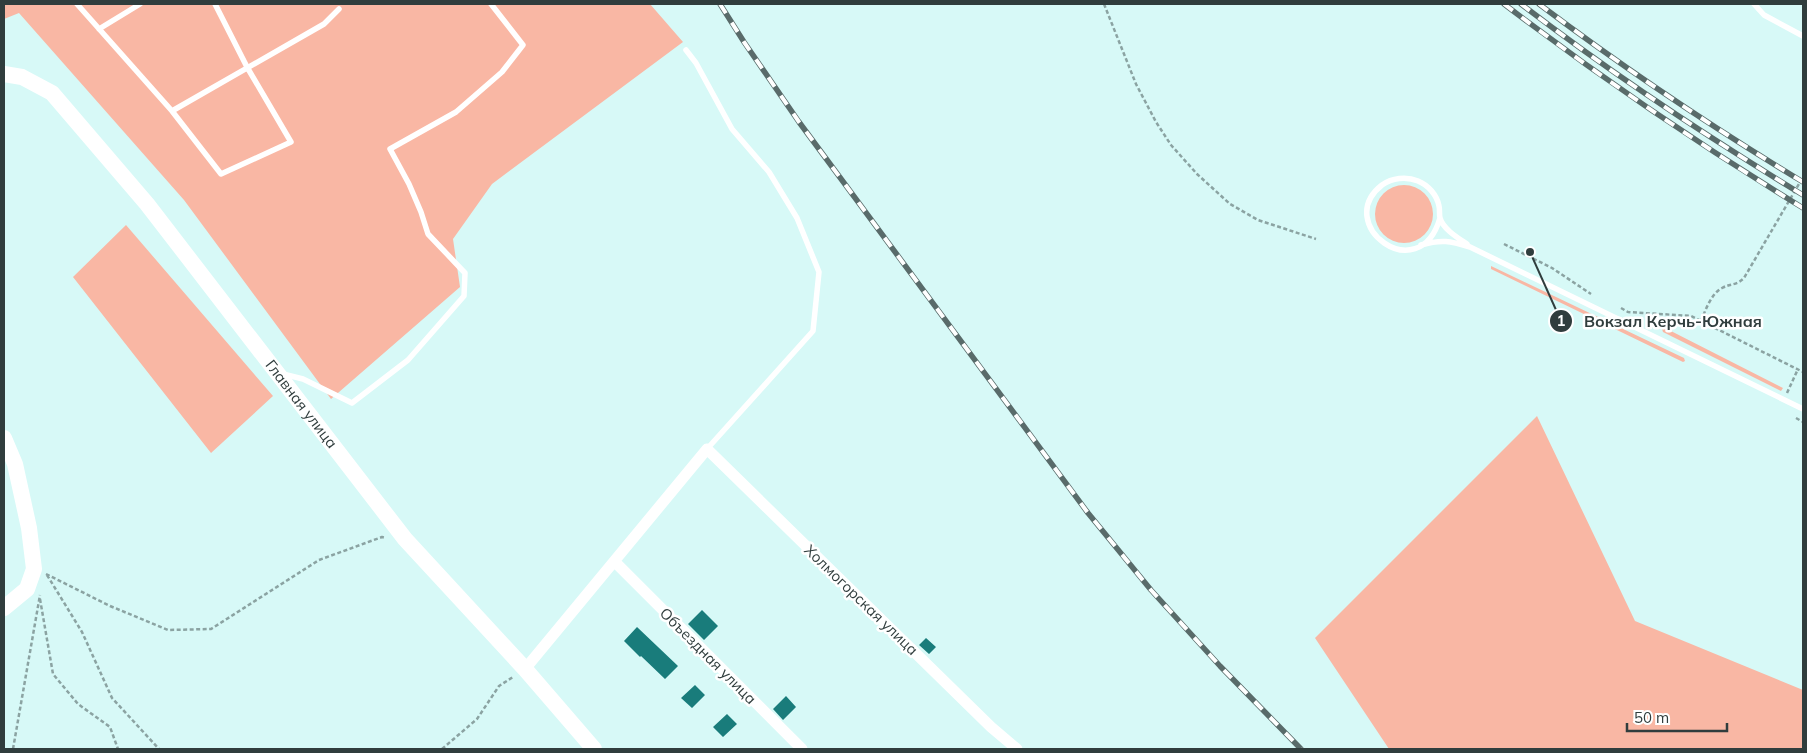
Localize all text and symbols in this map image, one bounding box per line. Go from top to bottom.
callout: Вокзал Керчь-Южная [1549,305,1772,336]
text: 1 [1556,311,1566,330]
text: Вокзал Керчь-Южная [1584,311,1762,331]
street label: Главная улица [262,356,342,452]
street label: Холмогорская улица [800,540,922,659]
street label: Объездная улица [656,603,761,708]
scale bar [1627,700,1727,732]
text: 50 m [1634,708,1669,727]

